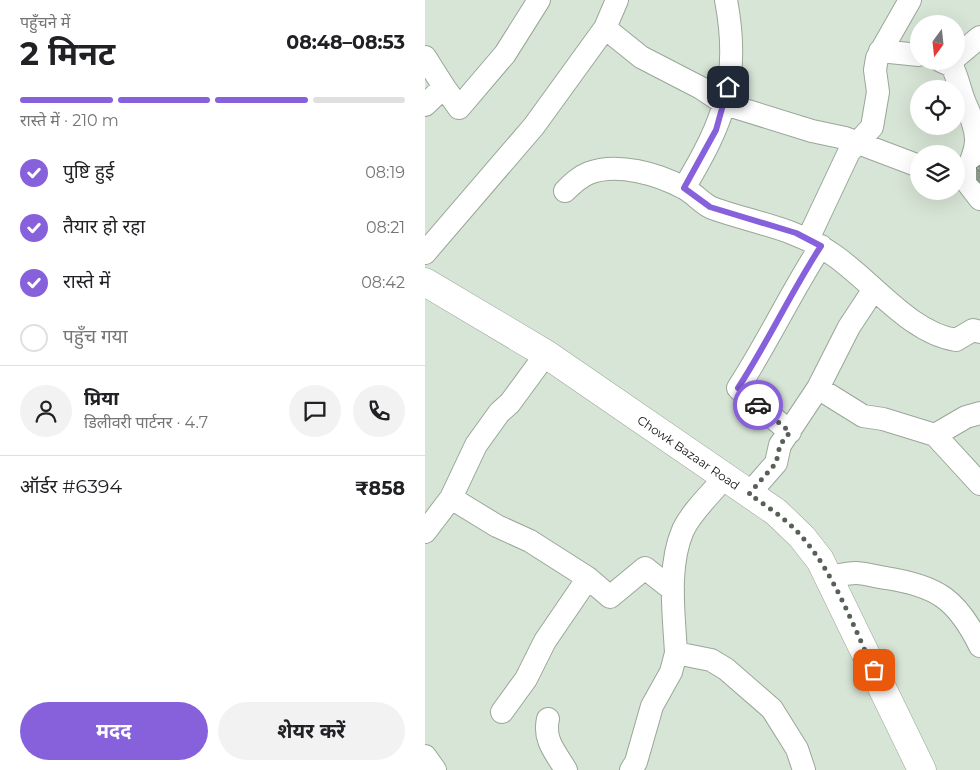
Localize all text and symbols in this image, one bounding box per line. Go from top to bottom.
text: पहुँचने में [20,13,70,32]
north arrow [910,15,965,70]
map controls [910,15,965,200]
text: 08:48–08:53 [286,31,405,54]
text: 2 मिनट [20,34,115,73]
pin [707,66,749,108]
icon: home [714,73,742,101]
button: locate [910,80,965,135]
text: रास्ते में · 210 m [20,111,119,130]
button: layers [910,145,965,200]
icon: check [20,159,48,187]
text: पुष्टि हुई [63,160,114,183]
text: 08:19 [365,163,405,182]
icon: check [20,214,48,242]
text: तैयार हो रहा [63,215,145,238]
text: 08:21 [366,218,405,237]
icon: check [20,269,48,297]
text: रास्ते में [63,270,110,293]
text: 08:42 [361,273,405,292]
text: पहुँच गया [63,325,128,348]
courier [733,380,783,430]
button: person [20,385,72,437]
button: chat [289,385,341,437]
button: phone [353,385,405,437]
text: प्रिया [84,387,119,410]
icon: car [744,391,772,419]
street label: Chowk Bazaar Road [635,412,743,492]
text: डिलीवरी पार्टनर · 4.7 [84,413,208,432]
text: ऑर्डर #6394 [20,475,122,498]
text: ₹858 [355,477,405,500]
pin [853,649,895,691]
icon: bag [860,656,888,684]
button: मदद [20,702,208,760]
button: शेयर करें [218,702,405,760]

